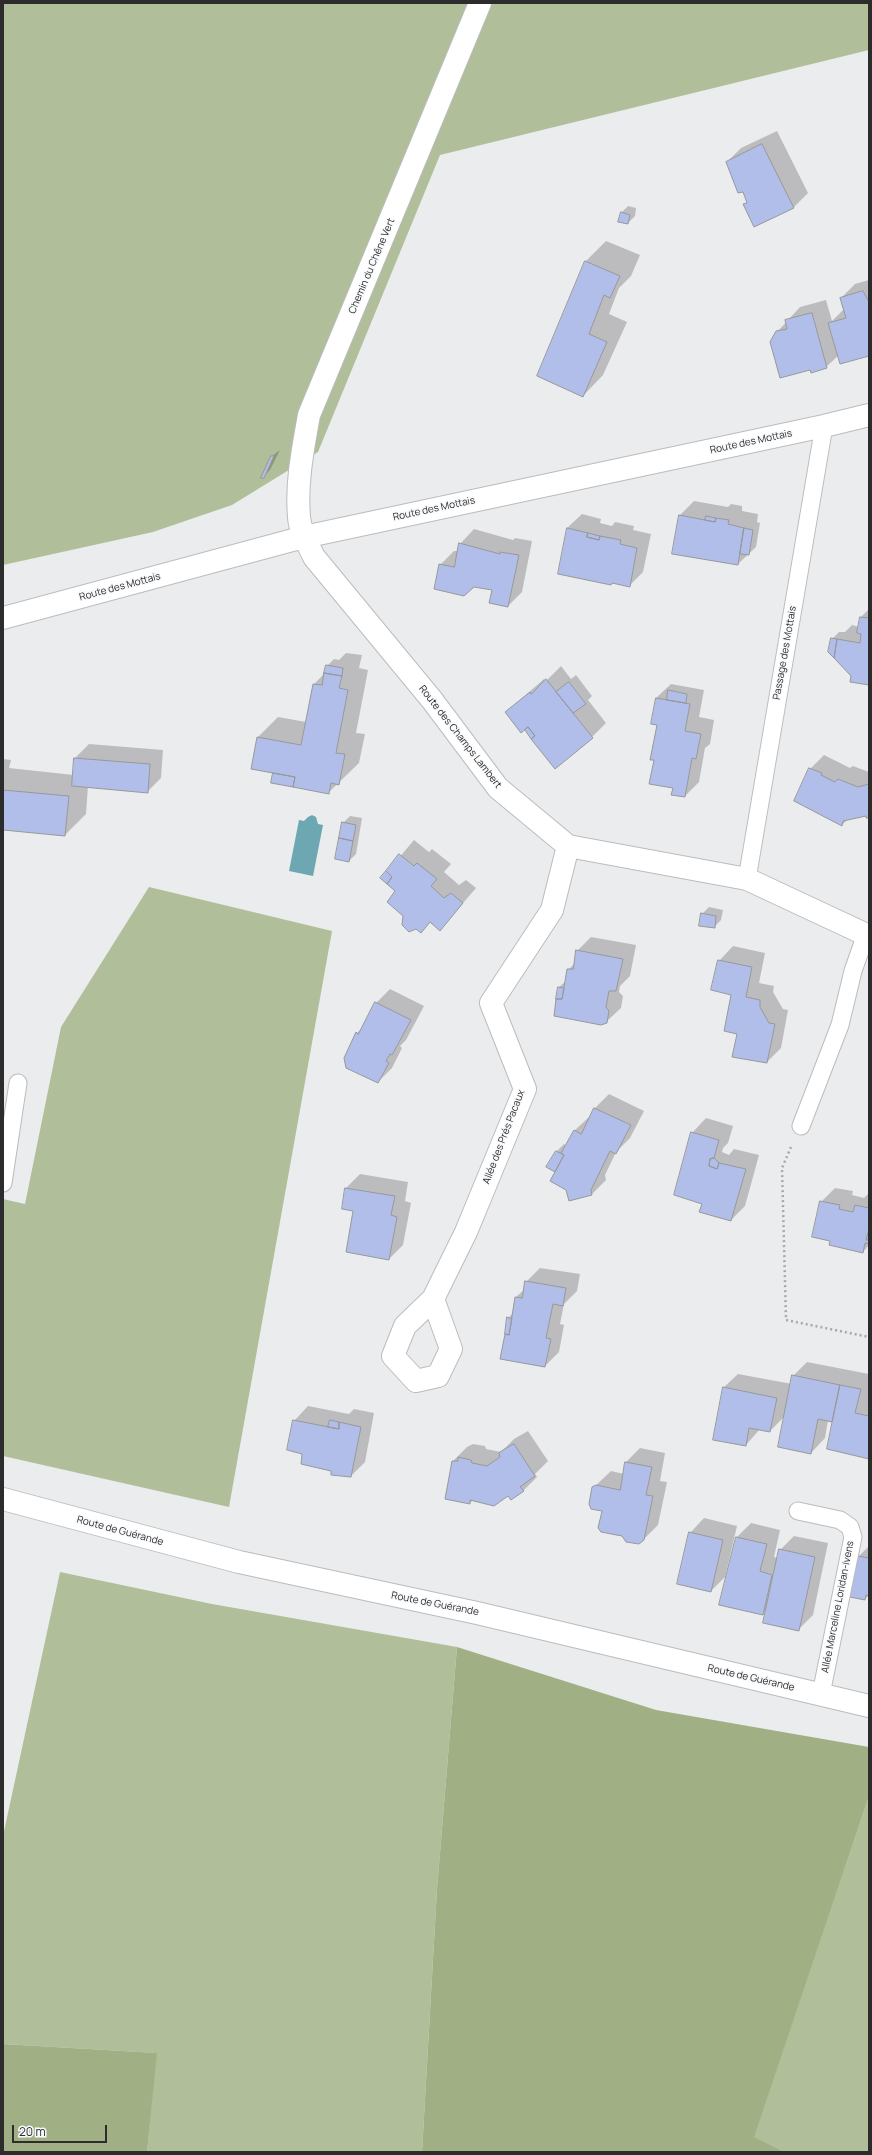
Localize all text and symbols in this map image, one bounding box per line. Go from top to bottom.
street label: Chemin du Chêne Vert [346,216,398,316]
street label: Route des Mottais [709,427,793,457]
street label: Route des Mottais [392,494,476,524]
street label: Route des Mottais [78,570,162,604]
street label: Passage des Mottais [771,605,799,701]
street label: Route des Champs Lambert [416,683,504,791]
street label: Allée des Prés Pacaux [480,1088,528,1186]
street label: Route de Guérande [75,1514,165,1548]
street label: Allée Marceline Loridan-Ivens [819,1540,857,1674]
street label: Route de Guérande [390,1590,480,1618]
street label: Route de Guérande [706,1662,796,1694]
scale bar [14,2117,109,2143]
text: 20 m [19,2123,46,2140]

